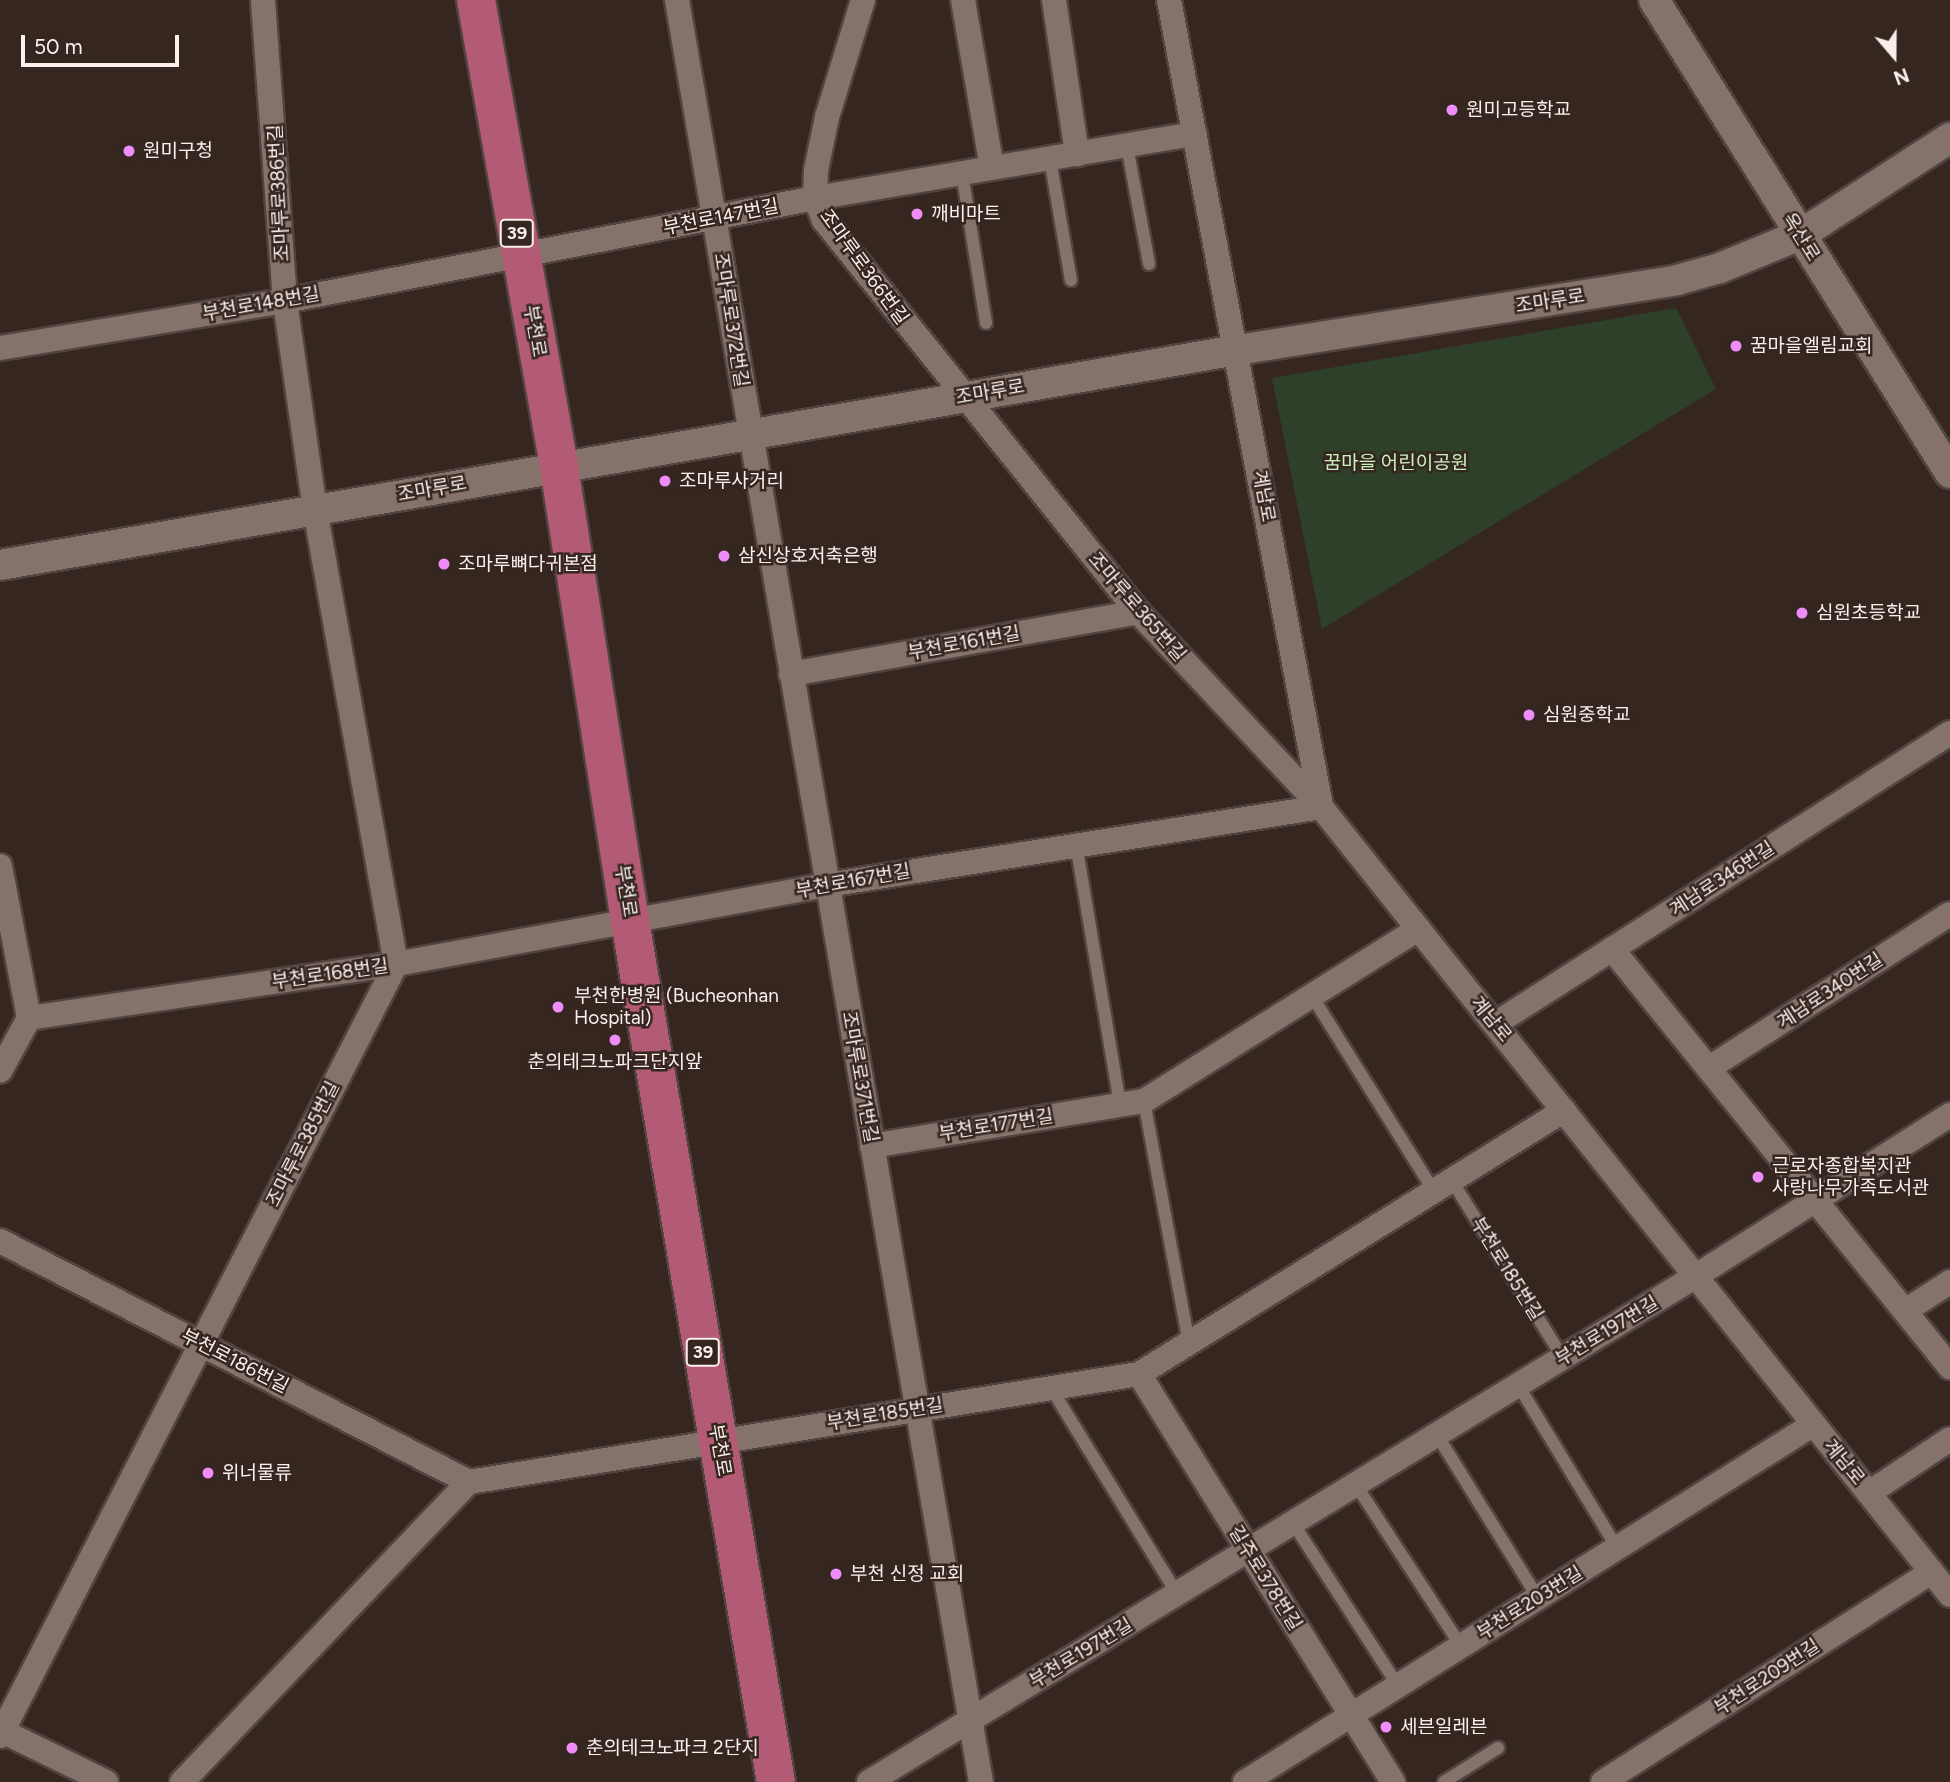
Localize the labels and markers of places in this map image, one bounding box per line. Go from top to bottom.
place label: 원미고등학교 [1466,99,1571,121]
marker: 원미고등학교 [1444,102,1460,118]
place label: 원미구청 [143,140,213,162]
marker: 원미구청 [121,143,137,159]
place label: 깨비마트 [931,203,1001,225]
marker: 깨비마트 [909,206,925,222]
place label: 꿈마을엘림교회 [1750,335,1872,357]
marker: 꿈마을엘림교회 [1728,338,1744,354]
place label: 조마루사거리 [679,470,784,492]
marker: 조마루사거리 [657,473,673,489]
place label: 삼신상호저축은행 [738,545,878,567]
marker: 삼신상호저축은행 [716,548,732,564]
place label: 조마루뼈다귀본점 [458,553,598,575]
marker: 조마루뼈다귀본점 [436,556,452,572]
place label: 심원초등학교 [1816,602,1921,624]
marker: 심원초등학교 [1794,605,1810,621]
place label: 심원중학교 [1543,704,1630,726]
marker: 심원중학교 [1521,707,1537,723]
place label: 부천한병원 (Bucheonhan Hospital) [574,985,779,1029]
marker: 부천한병원 (Bucheonhan Hospital) [548,997,568,1017]
marker: 춘의테크노파크단지앞 [607,1032,623,1048]
place label: 춘의테크노파크단지앞 [528,1051,702,1073]
place label: 근로자종합복지관 사랑나무가족도서관 [1772,1155,1929,1199]
marker: 근로자종합복지관 사랑나무가족도서관 [1750,1169,1766,1185]
place label: 위너물류 [222,1462,292,1484]
marker: 위너물류 [200,1465,216,1481]
place label: 부천 신정 교회 [850,1563,964,1585]
marker: 부천 신정 교회 [828,1566,844,1582]
place label: 세븐일레븐 [1400,1716,1487,1738]
marker: 세븐일레븐 [1378,1719,1394,1735]
place label: 춘의테크노파크 2단지 [586,1737,759,1759]
marker: 춘의테크노파크 2단지 [564,1740,580,1756]

